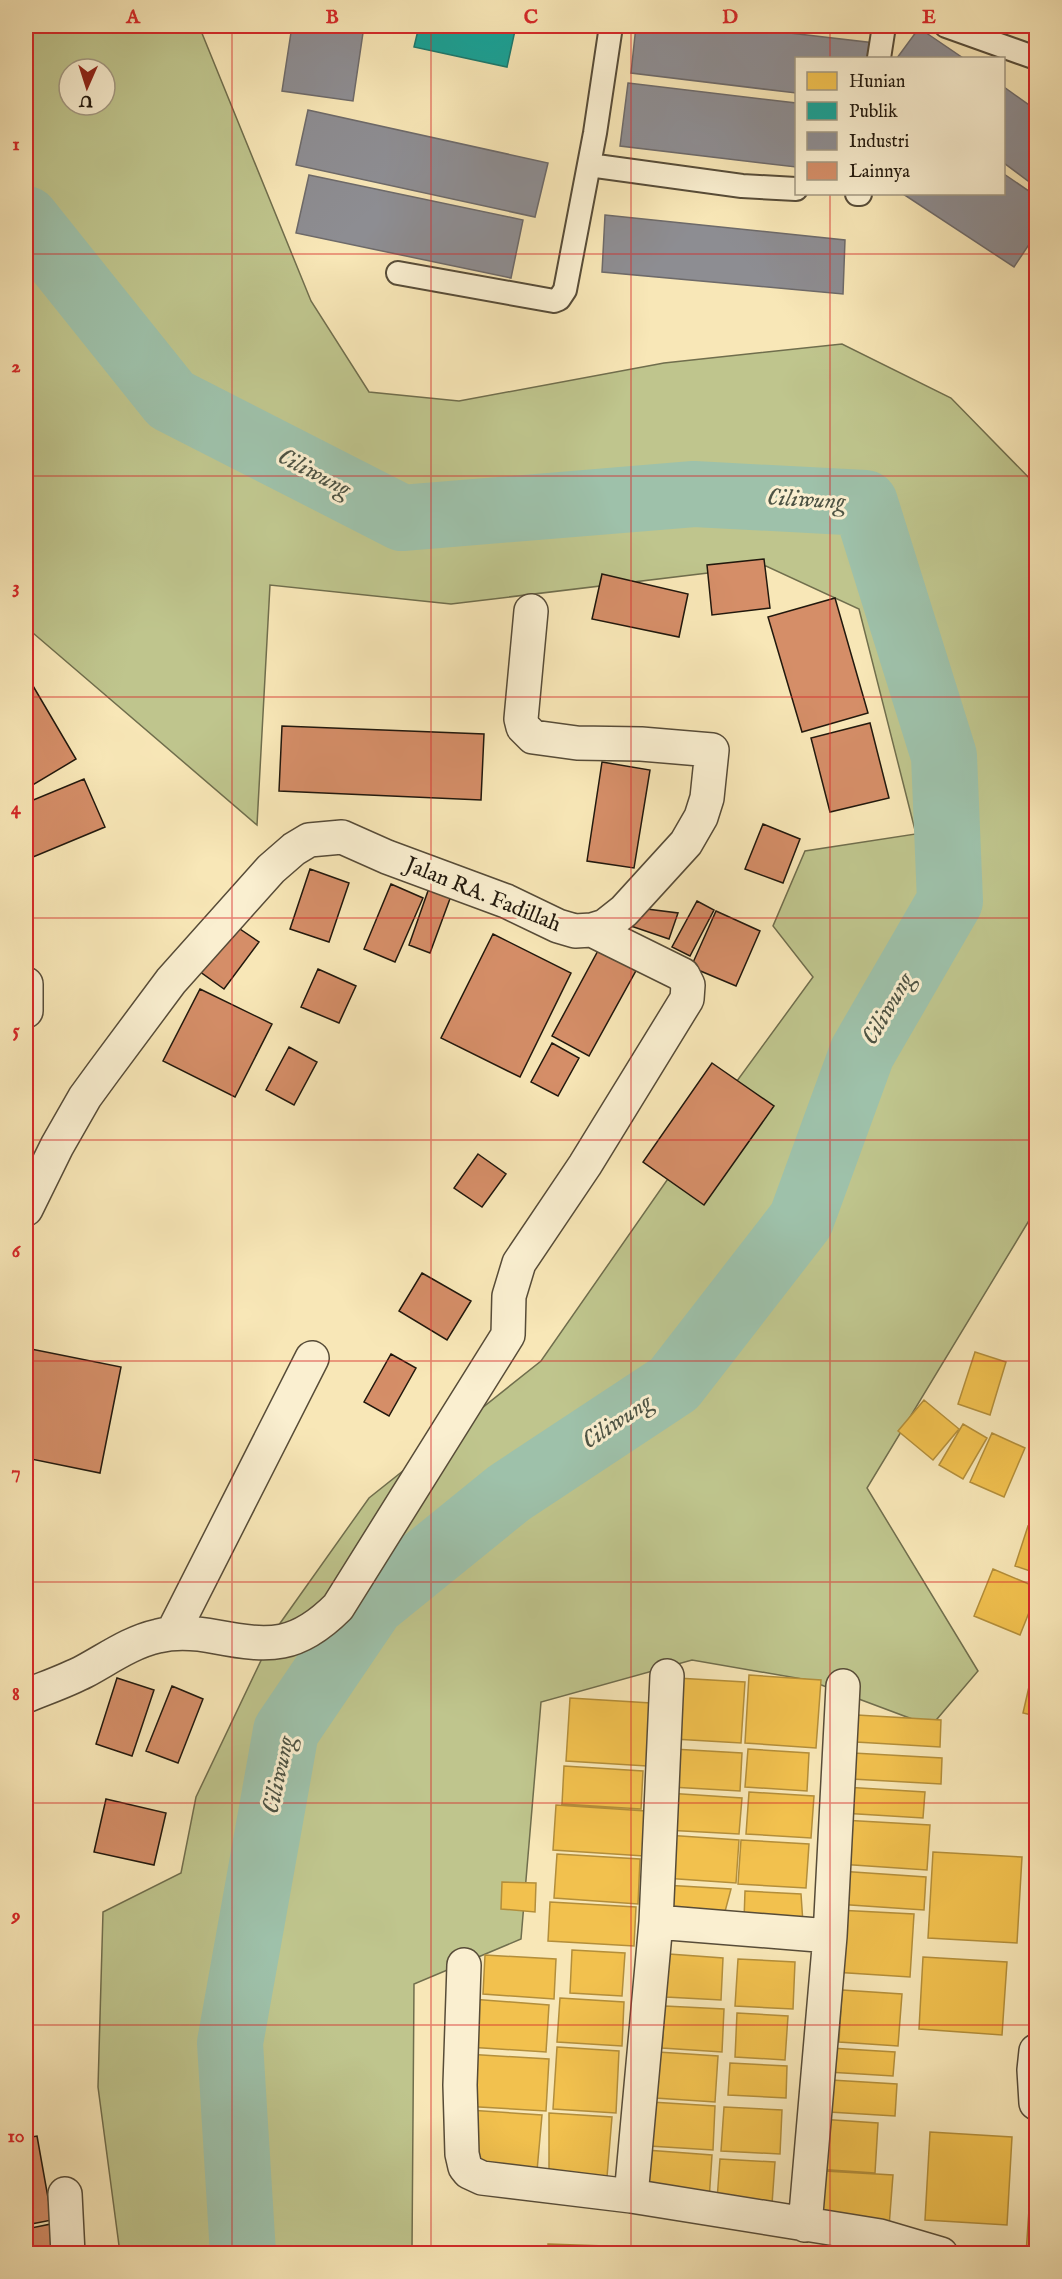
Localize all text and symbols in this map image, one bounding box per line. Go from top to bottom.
text: A [125,5,141,30]
text: B [325,5,339,30]
text: C [524,5,538,30]
text: D [722,5,738,30]
text: E [922,5,936,30]
north arrow [57,57,117,117]
legend [795,57,1005,195]
text: Hunian [849,71,906,94]
text: U [79,90,95,110]
text: Publik [849,101,898,124]
text: Industri [849,131,909,154]
text: 1 [12,132,20,157]
text: Lainnya [849,161,910,184]
text: 2 [11,354,21,379]
water label: Ciliwung [272,441,357,505]
water label: Ciliwung [766,482,847,518]
text: 3 [12,575,20,600]
text: 4 [11,796,22,821]
street label: Jalan RA. Fadillah [398,850,565,939]
water label: Ciliwung [855,967,921,1051]
text: 5 [12,1018,20,1043]
text: 6 [12,1239,22,1264]
water label: Ciliwung [576,1387,659,1457]
text: 7 [11,1460,21,1485]
text: 8 [12,1682,20,1707]
water label: Ciliwung [256,1733,302,1817]
text: 9 [11,1903,21,1928]
text: 10 [7,2124,25,2149]

